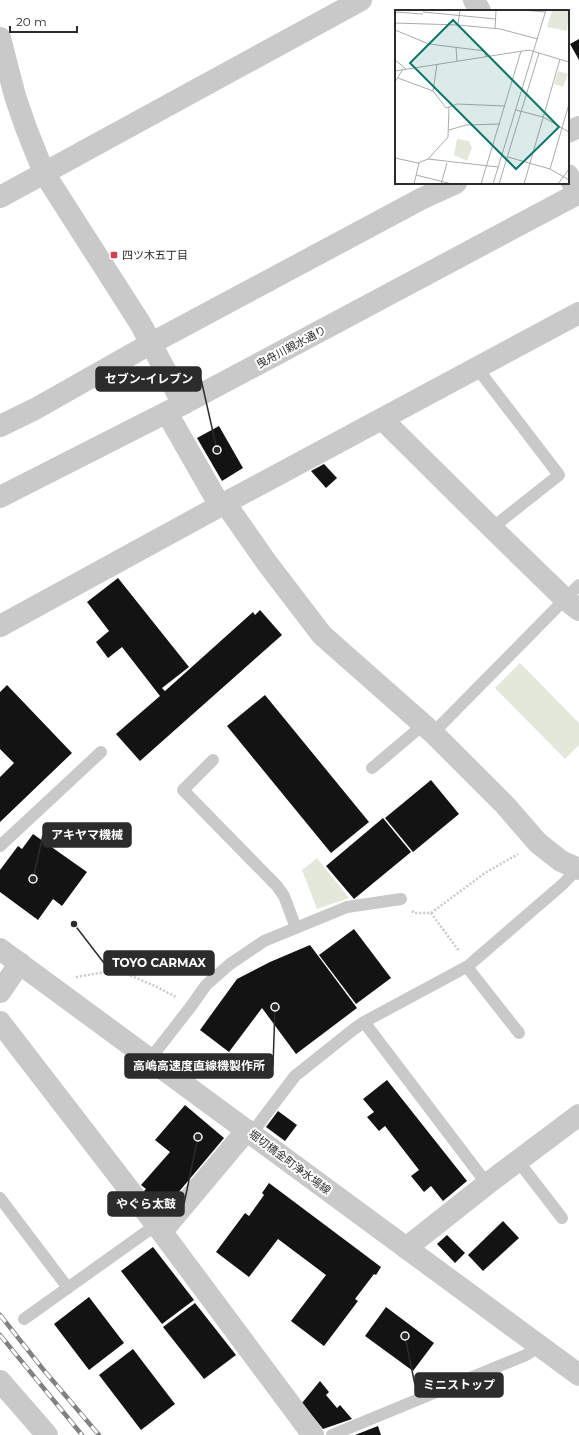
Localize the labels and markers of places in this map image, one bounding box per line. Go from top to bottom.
place label: 四ツ木五丁目 [122,248,188,262]
marker: 四ツ木五丁目 [109,250,119,260]
callout: セブン-イレブン [96,367,201,391]
callout: アキヤマ機械 [43,823,131,847]
callout: TOYO CARMAX [104,951,214,975]
callout: 高嶋高速度直線機製作所 [125,1054,273,1078]
callout: やぐら太鼓 [108,1192,184,1216]
callout: ミニストップ [415,1373,503,1397]

